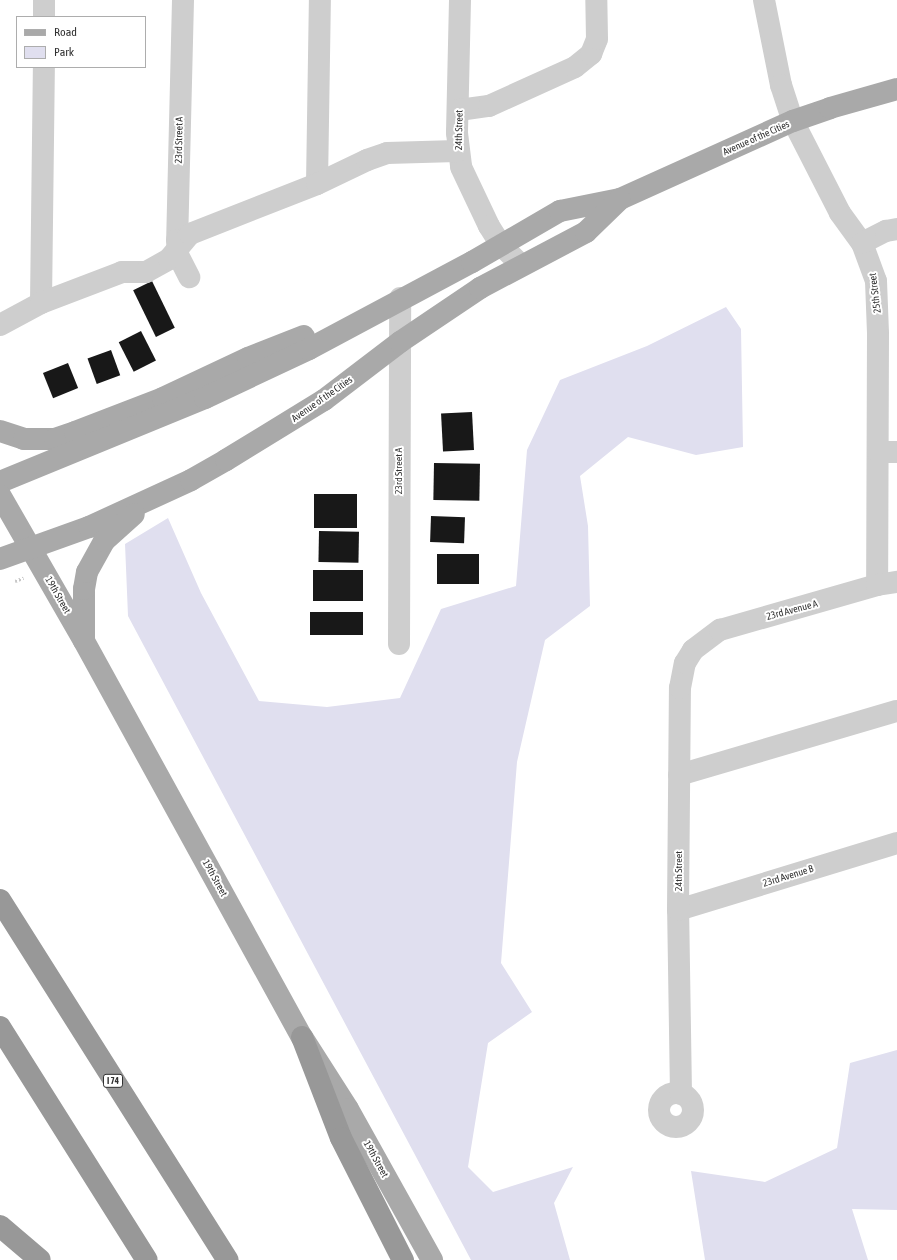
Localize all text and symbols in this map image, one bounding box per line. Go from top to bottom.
legend [16,16,146,68]
text: Road [54,25,77,39]
text: Park [54,45,74,59]
street label: 24th Street [453,110,465,150]
street label: 23rd Street A [173,117,185,163]
street label: Avenue of the Cities [721,118,791,158]
street label: 25th Street [867,272,883,314]
street label: Avenue of the Cities [289,374,355,424]
street label: 23rd Street A [393,448,405,494]
street label: 19th Street [43,574,73,616]
street label: 23rd Avenue A [765,597,819,623]
street label: 24th Street [673,851,685,891]
street label: 19th Street [200,857,230,899]
street label: 23rd Avenue B [761,863,815,889]
road number: I 74 [103,1074,123,1088]
street label: 19th Street [361,1138,391,1180]

